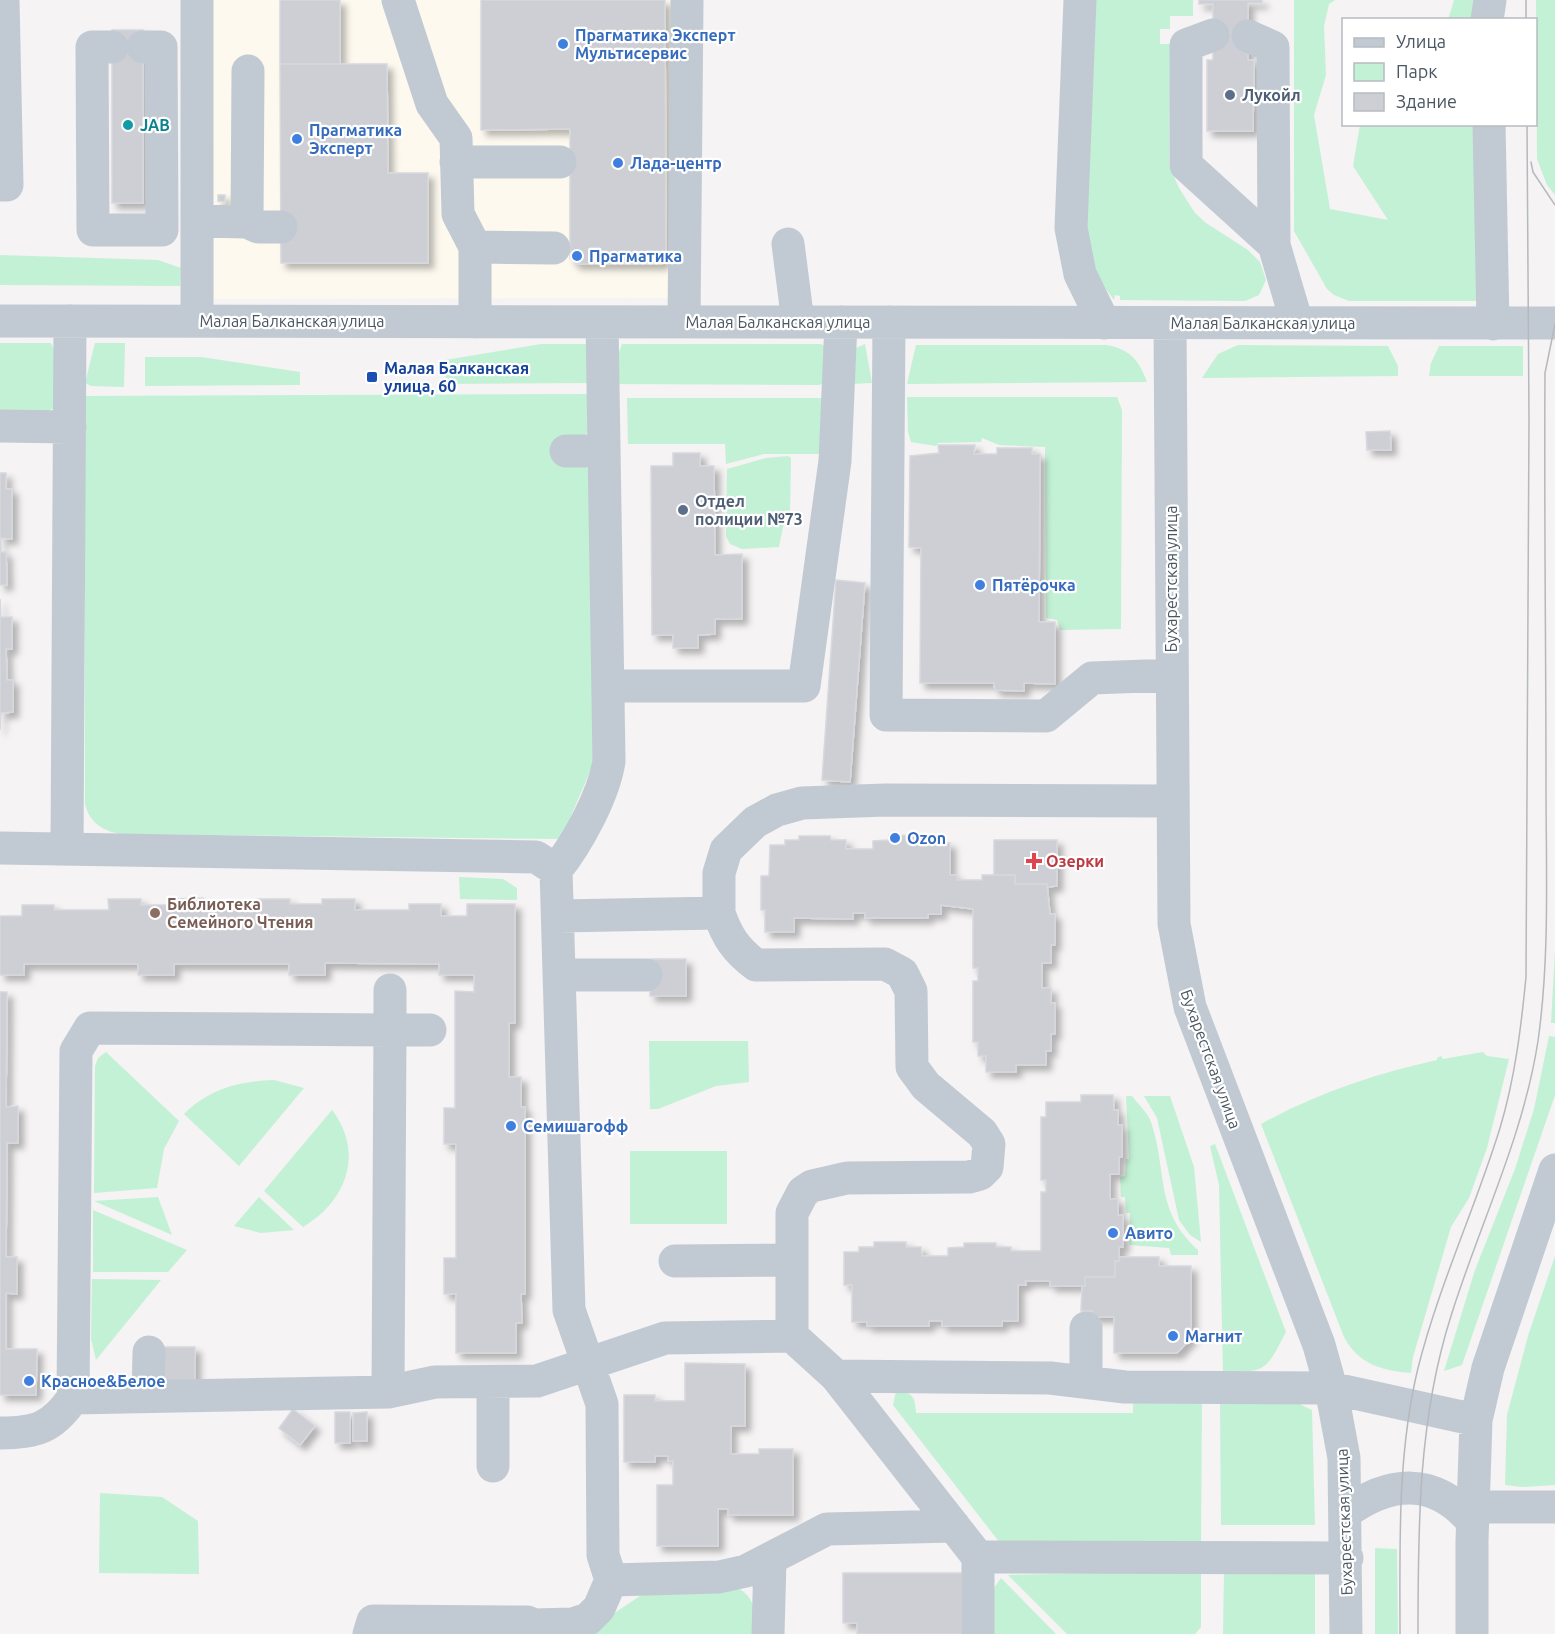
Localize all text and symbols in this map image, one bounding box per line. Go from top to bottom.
legend [1342,18,1537,126]
place label: Прагматика Эксперт Мультисервис [575,26,735,62]
text: Улица [1396,31,1446,51]
marker: Прагматика Эксперт Мультисервис [556,37,570,51]
text: Парк [1396,61,1437,81]
place label: Лукойл [1242,86,1301,104]
marker: Лукойл [1223,88,1237,102]
text: Здание [1396,91,1457,111]
place label: JAB [140,116,170,134]
marker: JAB [121,118,135,132]
place label: Прагматика Эксперт [309,121,402,157]
marker: Прагматика Эксперт [290,132,304,146]
place label: Лада-центр [630,154,722,172]
marker: Лада-центр [611,156,625,170]
place label: Прагматика [589,247,682,265]
marker: Прагматика [570,249,584,263]
street label: Малая Балканская улица [199,312,385,330]
street label: Малая Балканская улица [685,313,871,331]
street label: Малая Балканская улица [1170,314,1356,332]
place label: Малая Балканская улица, 60 [384,359,529,395]
marker: Малая Балканская улица, 60 [365,370,379,384]
place label: Отдел полиции №73 [695,492,803,528]
marker: Отдел полиции №73 [676,503,690,517]
street label: Бухарестская улица [1162,506,1180,652]
place label: Пятёрочка [992,576,1076,594]
marker: Пятёрочка [973,578,987,592]
place label: Ozon [907,829,946,847]
marker: Ozon [888,831,902,845]
place label: Озерки [1046,852,1104,870]
marker: Озерки [1027,854,1041,868]
place label: Библиотека Семейного Чтения [167,895,313,931]
marker: Библиотека Семейного Чтения [148,906,162,920]
street label: Бухарестская улица [1177,987,1245,1131]
place label: Семишагофф [523,1117,628,1135]
marker: Семишагофф [504,1119,518,1133]
place label: Авито [1125,1224,1173,1242]
marker: Авито [1106,1226,1120,1240]
place label: Магнит [1185,1327,1242,1345]
marker: Магнит [1166,1329,1180,1343]
place label: Красное&Белое [41,1372,165,1390]
marker: Красное&Белое [22,1374,36,1388]
street label: Бухарестская улица [1332,1448,1356,1596]

